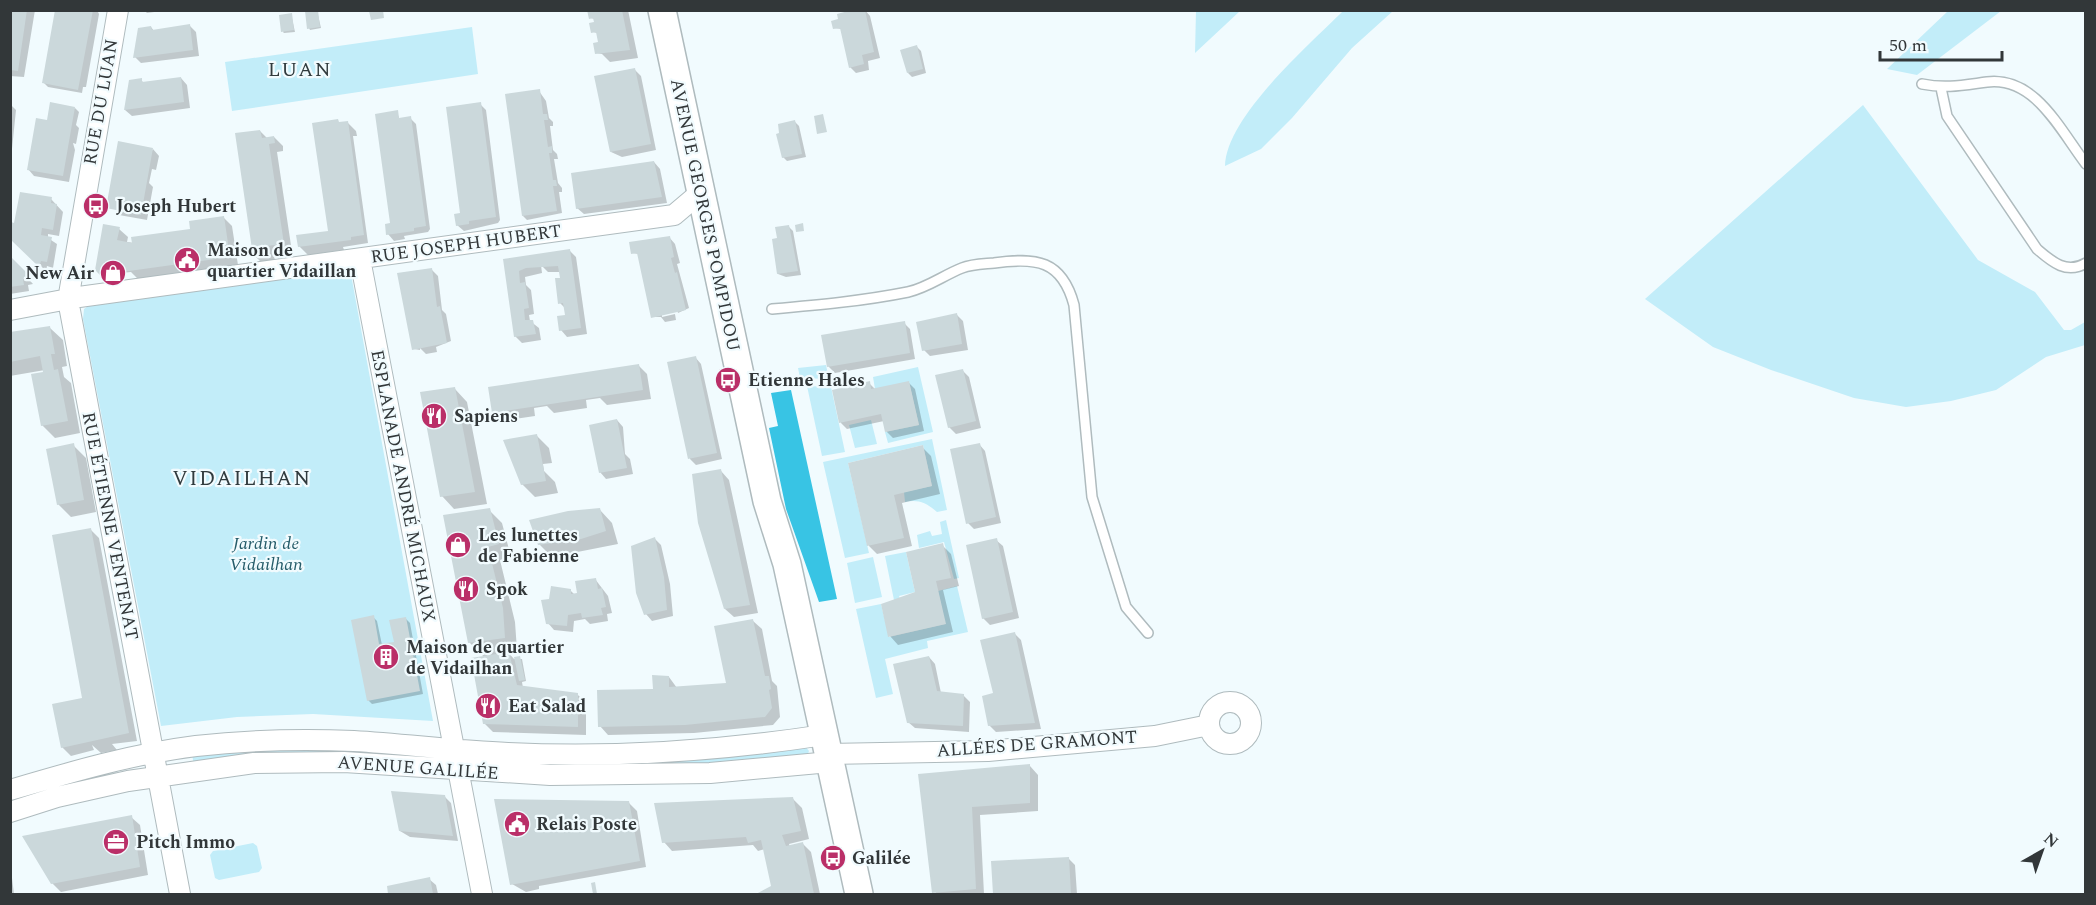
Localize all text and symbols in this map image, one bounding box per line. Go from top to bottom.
scale bar [1880,24,2002,62]
text: 50 m [1889,32,1927,59]
street label: RUE DU LUAN [77,37,125,167]
district label: LUAN [268,55,332,85]
street label: AVENUE GEORGES POMPIDOU [663,76,747,354]
bus stop icon: Joseph Hubert [81,191,111,221]
place label: Joseph Hubert [116,193,236,220]
street label: RUE JOSEPH HUBERT [369,217,563,271]
place label: Maison de quartier Vidaillan [207,237,356,285]
public building icon: Maison de quartier Vidaillan [172,245,202,275]
shop icon: New Air [98,258,128,288]
place label: New Air [25,260,94,287]
street label: ESPLANADE ANDRÉ MICHAUX [363,347,443,625]
bus stop icon: Etienne Hales [713,365,743,395]
place label: Etienne Hales [748,367,865,394]
restaurant icon: Sapiens [419,401,449,431]
place label: Sapiens [454,403,518,430]
street label: RUE ÉTIENNE VENTENAT [75,410,145,642]
district label: VIDAILHAN [172,463,312,495]
place label: Les lunettes de Fabienne [478,522,579,570]
park label: Jardin de Vidailhan [229,530,303,578]
shop icon: Les lunettes de Fabienne [443,530,473,560]
restaurant icon: Spok [451,574,481,604]
place label: Spok [486,576,528,603]
place label: Maison de quartier de Vidailhan [406,634,564,682]
building icon: Maison de quartier de Vidailhan [371,642,401,672]
restaurant icon: Eat Salad [473,691,503,721]
place label: Eat Salad [508,693,587,720]
street label: ALLÉES DE GRAMONT [936,724,1138,764]
street label: AVENUE GALILÉE [336,749,500,787]
public building icon: Relais Poste [502,809,532,839]
place label: Relais Poste [536,811,637,838]
north arrow [2012,821,2072,881]
office icon: Pitch Immo [101,827,131,857]
text: N [2038,827,2064,854]
place label: Pitch Immo [136,829,235,856]
bus stop icon: Galilée [818,843,848,873]
place label: Galilée [852,845,911,872]

